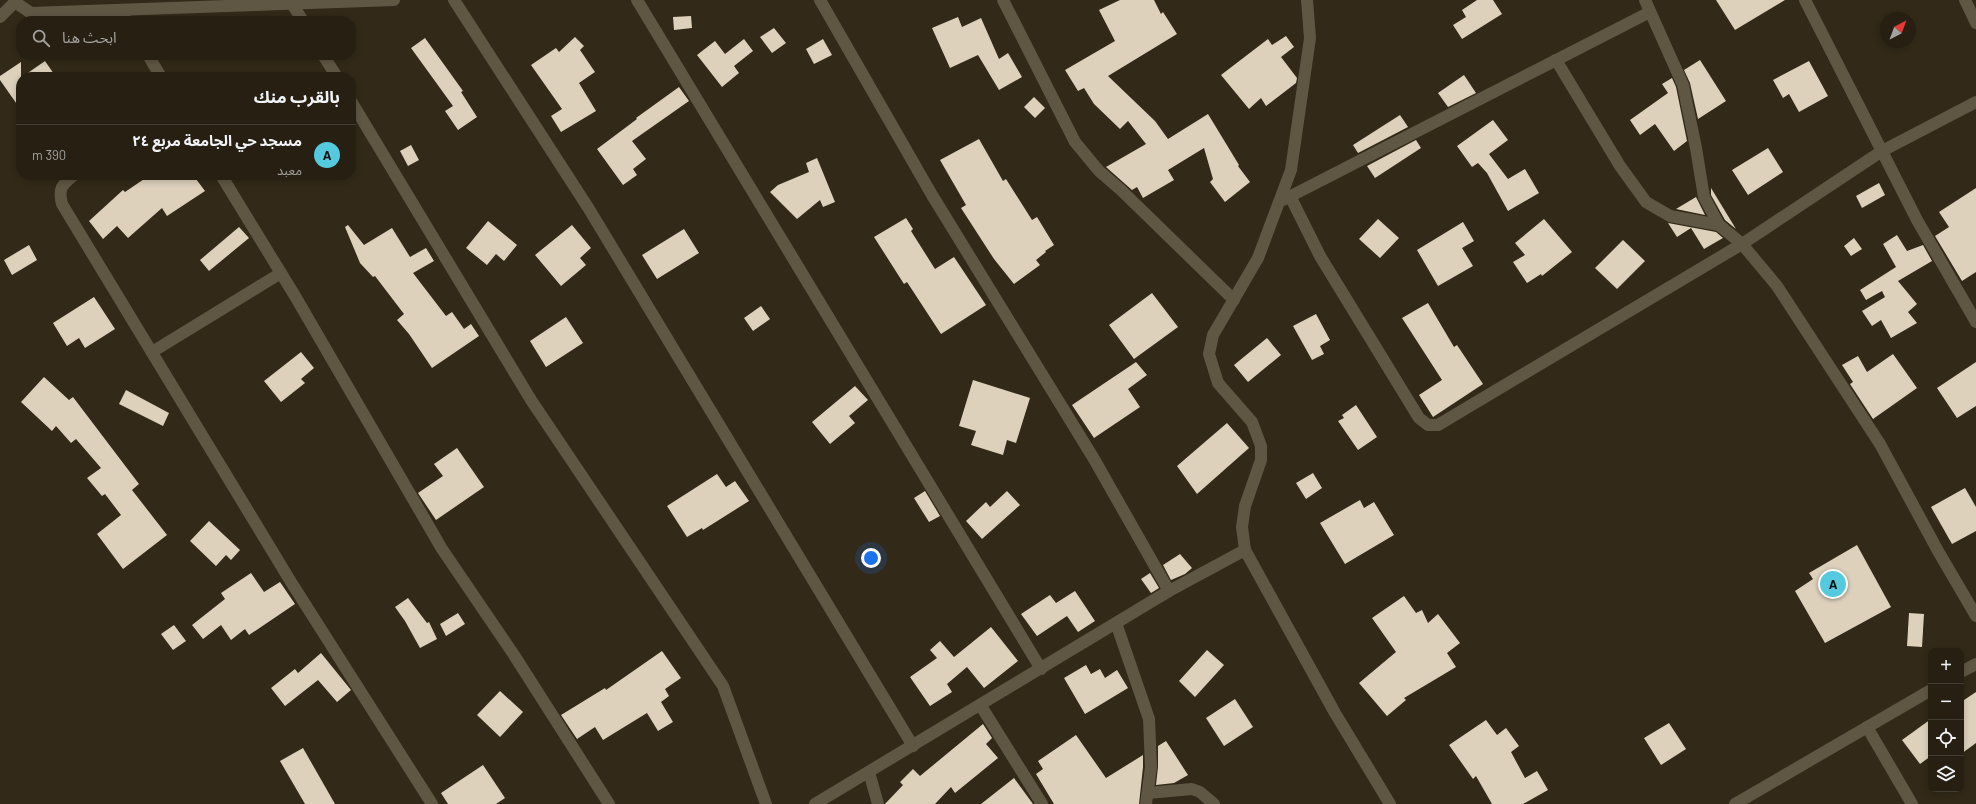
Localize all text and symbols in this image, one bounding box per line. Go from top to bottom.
north arrow [1880,12,1916,48]
search box [16,16,356,60]
icon: search [30,27,52,49]
text: ابحث هنا [62,28,117,46]
text: بالقرب منك [254,86,340,106]
text: مسجد حي الجامعة مربع ٢٤ [132,131,302,149]
text: 390 m [32,147,66,163]
text: A [323,147,331,163]
text: معبد [277,162,302,178]
your location [861,548,881,568]
pin: A [1820,569,1846,599]
map controls [1928,648,1964,792]
button: + [1928,648,1964,684]
button: − [1928,684,1964,720]
button: locate [1928,720,1964,756]
button: layers [1928,756,1964,792]

